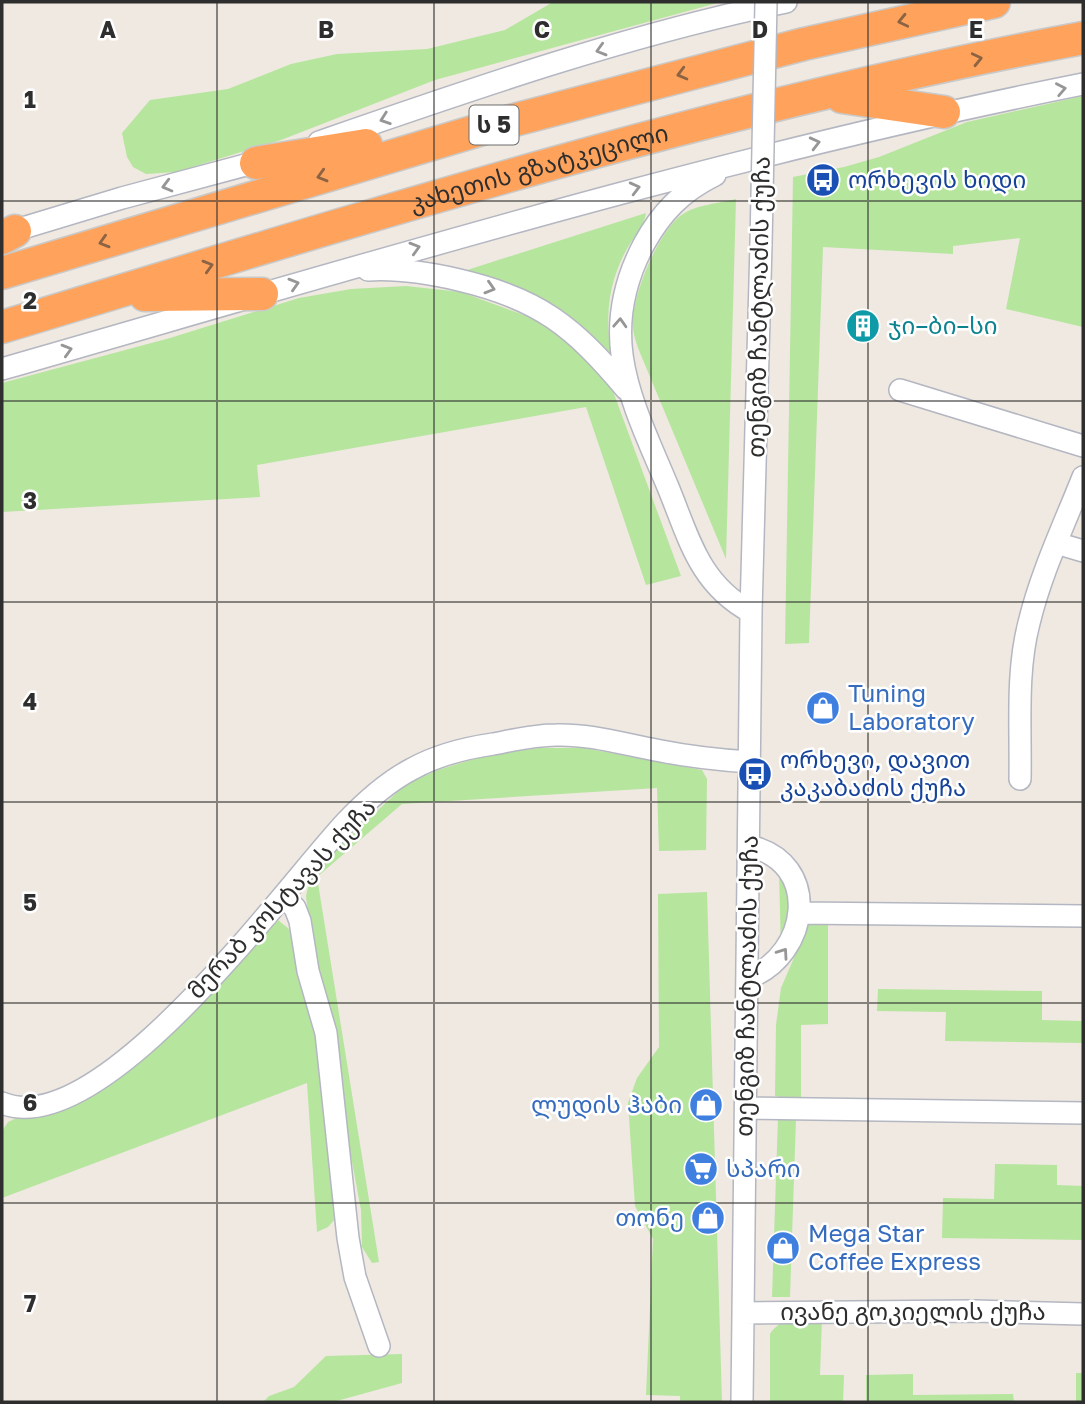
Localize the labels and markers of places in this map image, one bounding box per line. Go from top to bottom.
bus stop icon: ორხევის ხიდი [804,161,842,199]
place label: ორხევის ხიდი [848,164,1026,194]
building icon: ჯი–ბი–სი [844,307,882,345]
place label: ჯი–ბი–სი [888,310,997,340]
place label: Tuning Laboratory [848,678,975,735]
shop icon: Tuning Laboratory [804,689,842,727]
place label: ორხევი, დავით კაკაბაძის ქუჩა [780,744,970,802]
bus stop icon: ორხევი, დავით კაკაბაძის ქუჩა [736,755,774,793]
shop icon: ლუდის ჰაბი [687,1086,725,1124]
place label: ლუდის ჰაბი [531,1089,682,1119]
supermarket icon: სპარი [682,1150,720,1188]
place label: სპარი [726,1153,801,1182]
shop icon: თონე [689,1199,727,1237]
place label: თონე [615,1202,684,1232]
place label: Mega Star Coffee Express [808,1218,981,1275]
shop icon: Mega Star Coffee Express [764,1229,802,1267]

